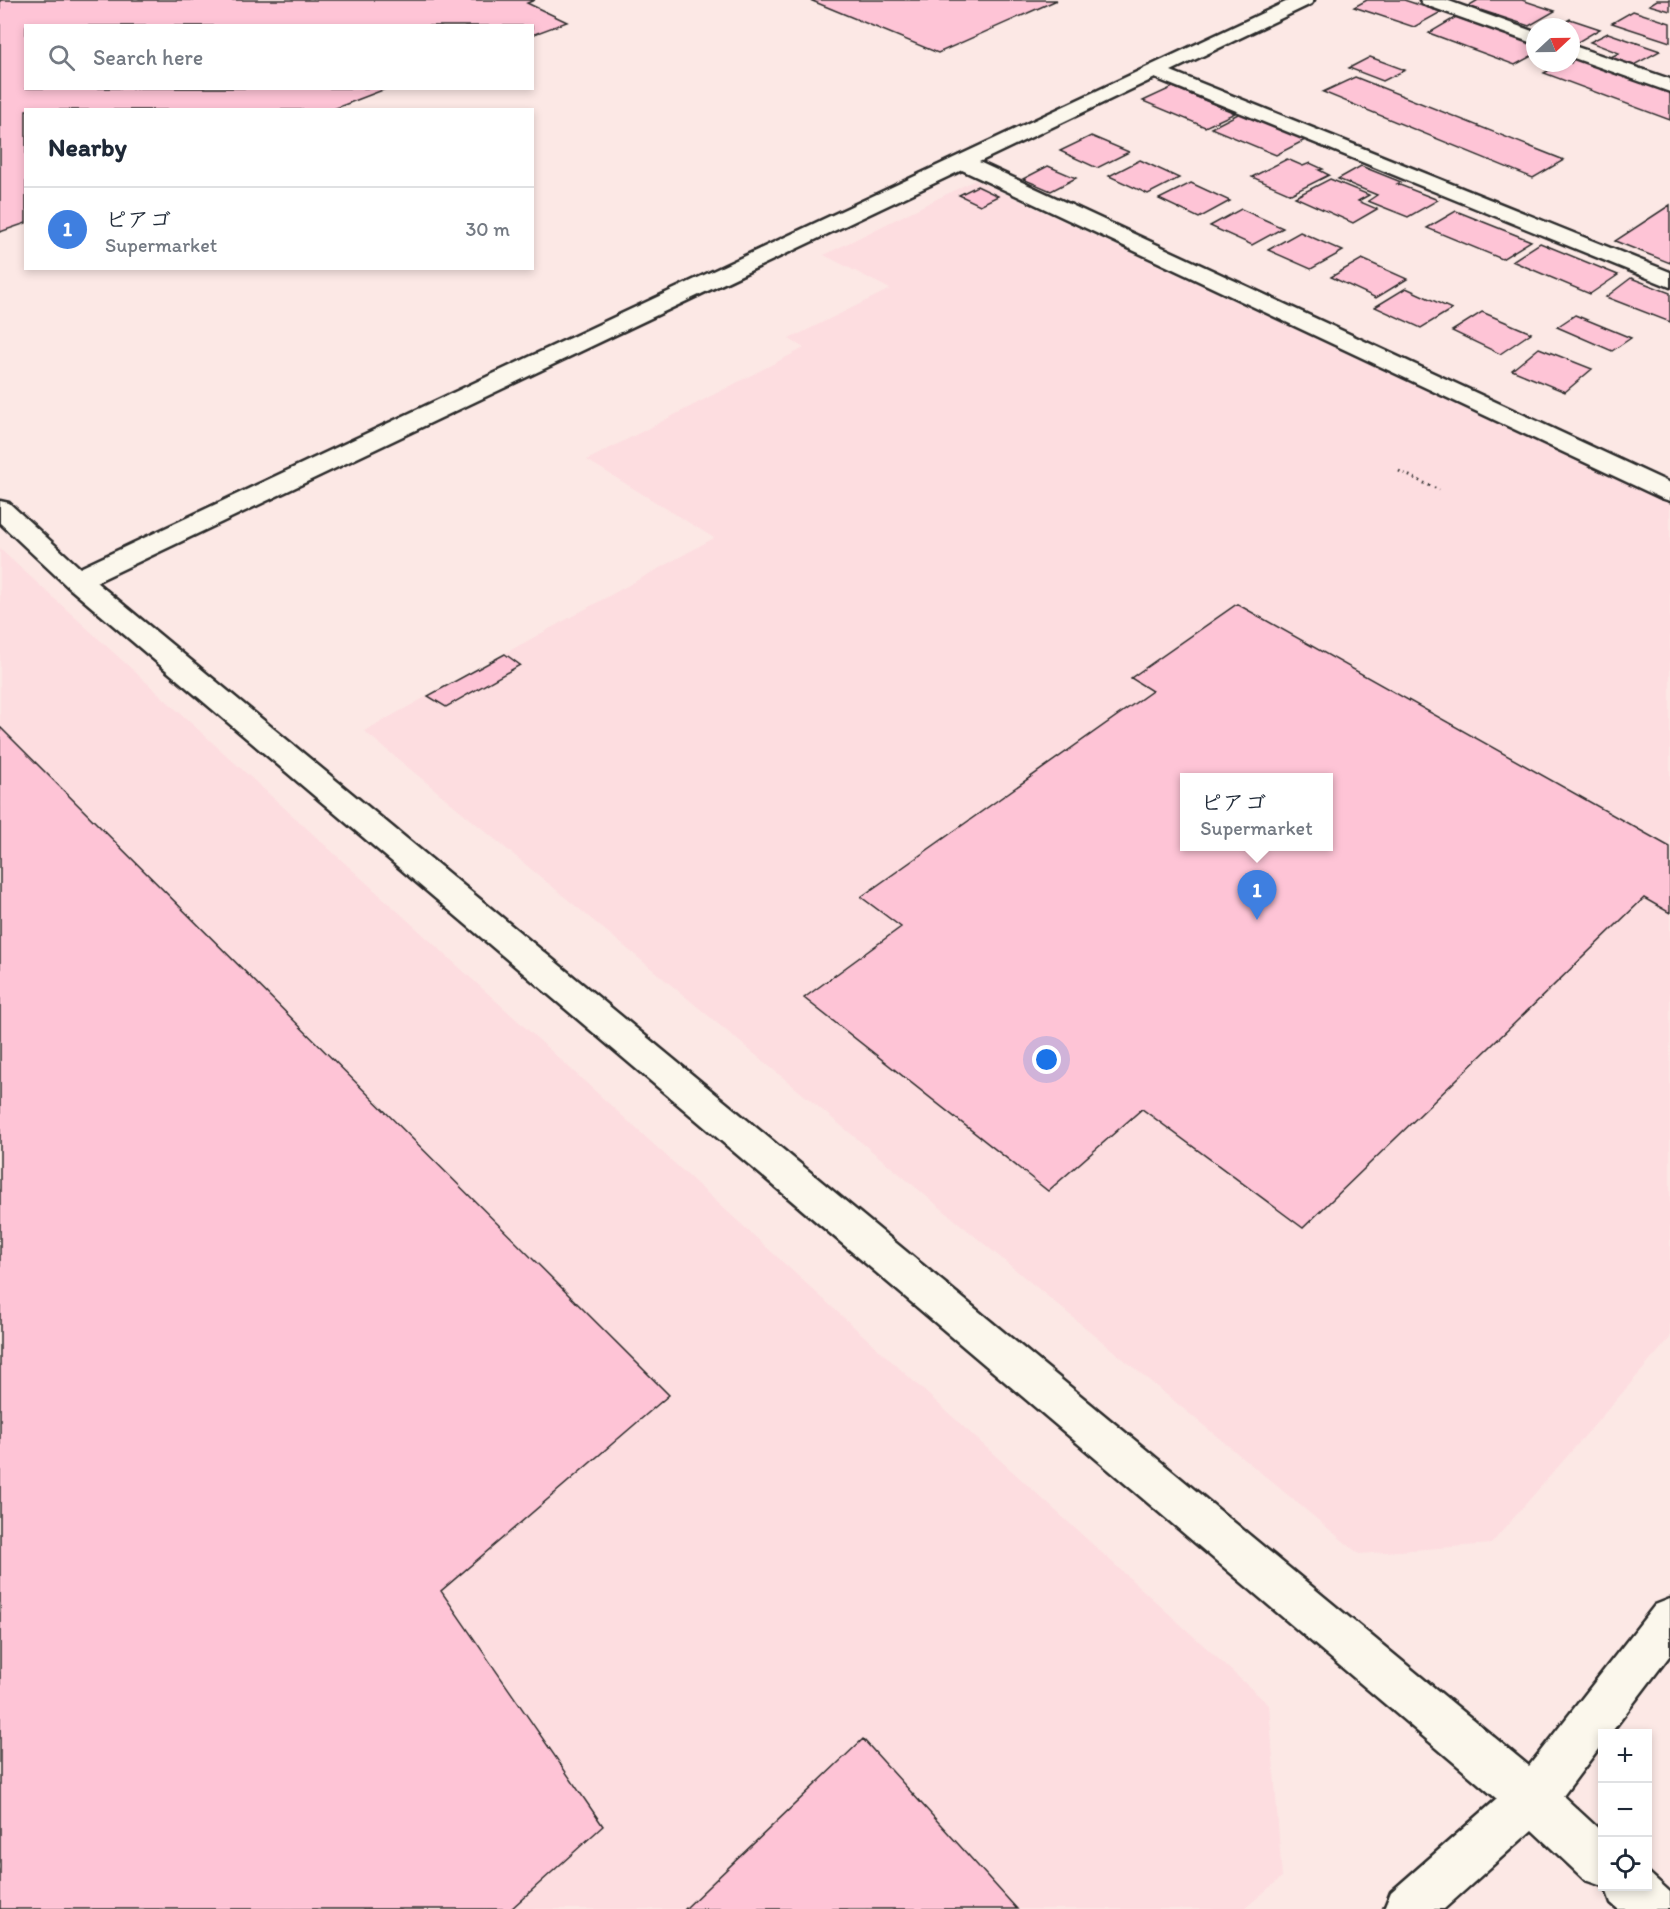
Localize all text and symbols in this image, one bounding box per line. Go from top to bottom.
north arrow [1526,18,1580,72]
search box [24,24,534,90]
icon: search [45,41,78,74]
text: Search here [93,44,203,71]
text: Nearby [48,131,127,163]
text: ピアゴ [105,206,171,233]
text: 1 [63,217,72,241]
text: 30 m [465,217,510,241]
text: Supermarket [105,233,217,257]
popup [1180,773,1333,851]
text: ピアゴ [1200,789,1266,816]
text: Supermarket [1200,816,1313,840]
pin: 1 [1238,870,1276,920]
your location [1032,1045,1061,1074]
map controls [1598,1729,1652,1891]
button: + [1598,1729,1652,1783]
button: − [1598,1783,1652,1837]
button: locate [1598,1837,1652,1891]

